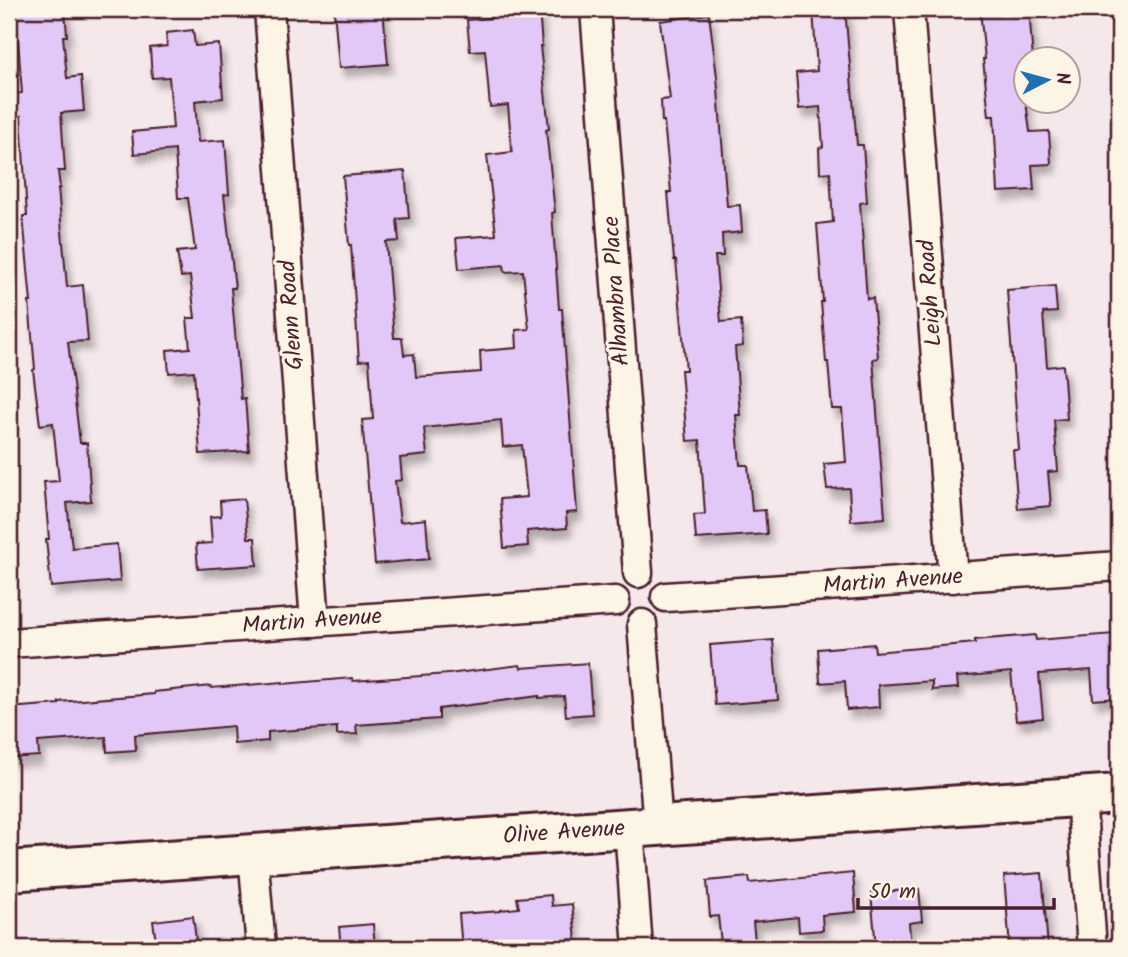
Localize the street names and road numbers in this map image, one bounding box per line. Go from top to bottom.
street label: Alhambra Place [594,215,640,367]
street label: Leigh Road [909,238,953,348]
street label: Glenn Road [270,258,314,371]
street label: Martin Avenue [822,559,964,605]
street label: Martin Avenue [241,599,383,645]
street label: Olive Avenue [502,811,626,855]

